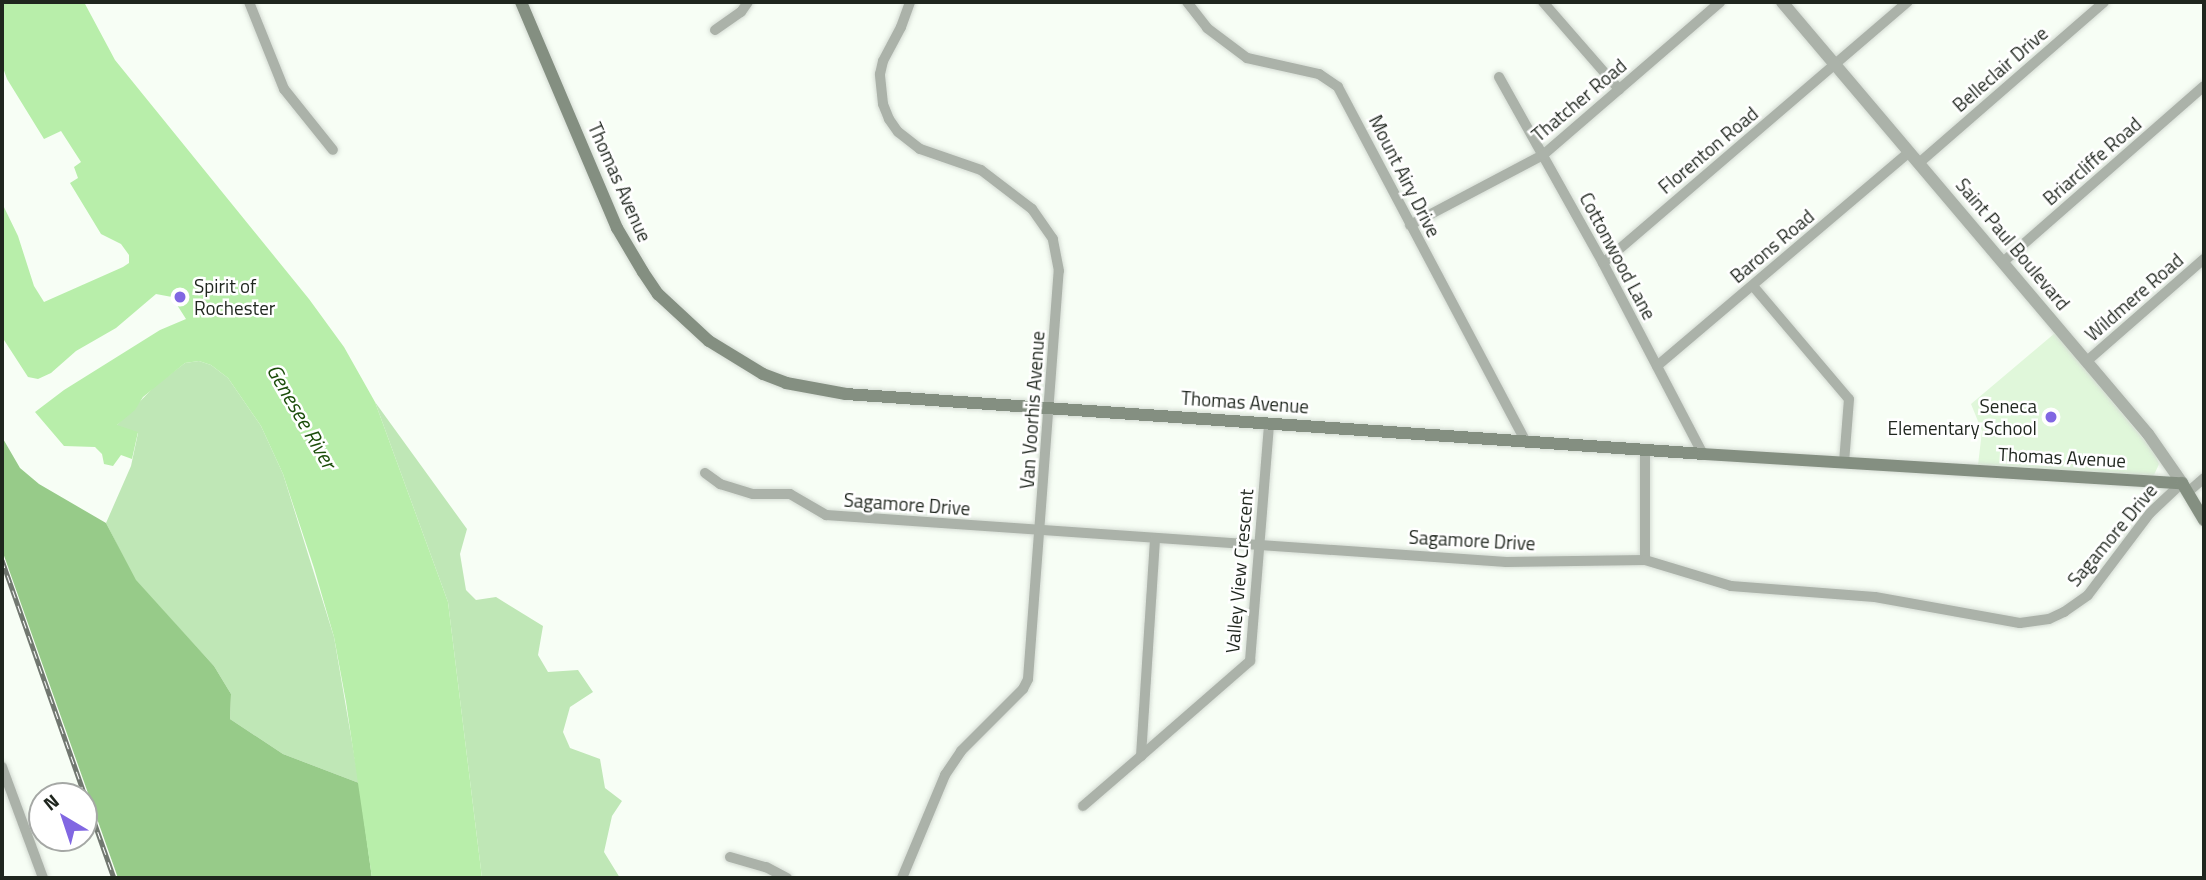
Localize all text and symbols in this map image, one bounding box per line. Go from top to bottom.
street label: Belleclair Drive [1948,22,2052,116]
street label: Thatcher Road [1527,54,1631,146]
street label: Florenton Road [1654,102,1762,198]
street label: Mount Airy Drive [1364,111,1446,241]
street label: Briarcliffe Road [2038,112,2146,210]
street label: Thomas Avenue [584,119,656,245]
street label: Saint Paul Boulevard [1951,174,2075,314]
street label: Cottonwood Lane [1575,189,1661,323]
street label: Barons Road [1726,204,1818,288]
street label: Wildmere Road [2080,248,2188,346]
place label: Spirit of Rochester [194,275,275,319]
marker: Spirit of Rochester [172,289,188,305]
street label: Van Voorhis Avenue [1015,330,1049,490]
water label: Genesee River [262,359,342,473]
street label: Thomas Avenue [1180,386,1310,418]
place label: Seneca Elementary School [1888,395,2037,439]
marker: Seneca Elementary School [2043,409,2059,425]
street label: Thomas Avenue [1997,442,2127,472]
street label: Sagamore Drive [2063,479,2161,591]
street label: Sagamore Drive [843,488,971,520]
street label: Valley View Crescent [1220,488,1258,654]
street label: Sagamore Drive [1408,525,1536,555]
north arrow [28,782,98,852]
text: N [36,786,65,817]

